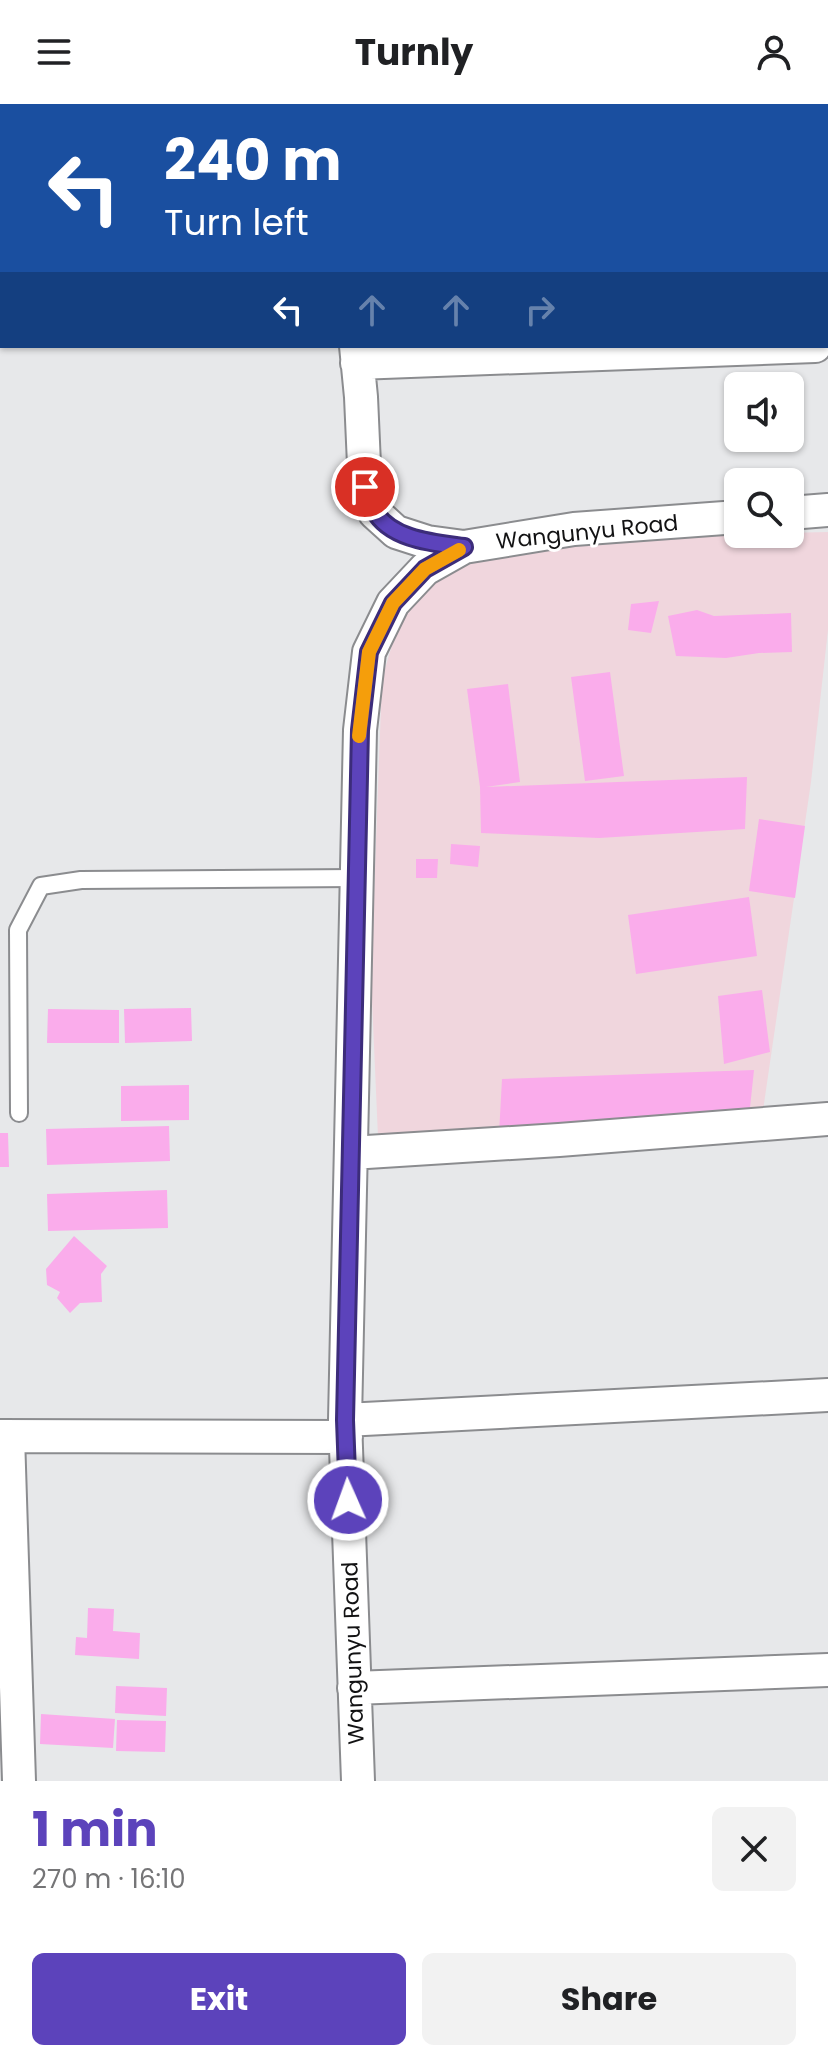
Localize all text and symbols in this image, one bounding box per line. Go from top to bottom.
text: Turnly [355,27,473,78]
icon: menu [32,30,76,74]
icon: person [752,30,796,74]
text: 240 m [164,121,342,200]
icon: left [32,136,136,240]
text: Turn left [164,197,309,248]
icon: left [266,288,310,332]
icon: ahead [350,288,394,332]
icon: ahead [434,288,478,332]
icon: right [518,288,562,332]
map controls [724,372,804,548]
button: sound [724,372,804,452]
pin [331,453,399,521]
icon: arrive [343,465,387,509]
button: search [724,468,804,548]
street label: Wangunyu Road [494,507,680,557]
position arrow [306,1458,390,1542]
street label: Wangunyu Road [334,1561,372,1745]
text: 1 min [32,1796,158,1863]
button: close [712,1807,796,1891]
text: 270 m · 16:10 [32,1861,186,1897]
button: Exit [32,1953,406,2045]
button: Share [422,1953,796,2045]

